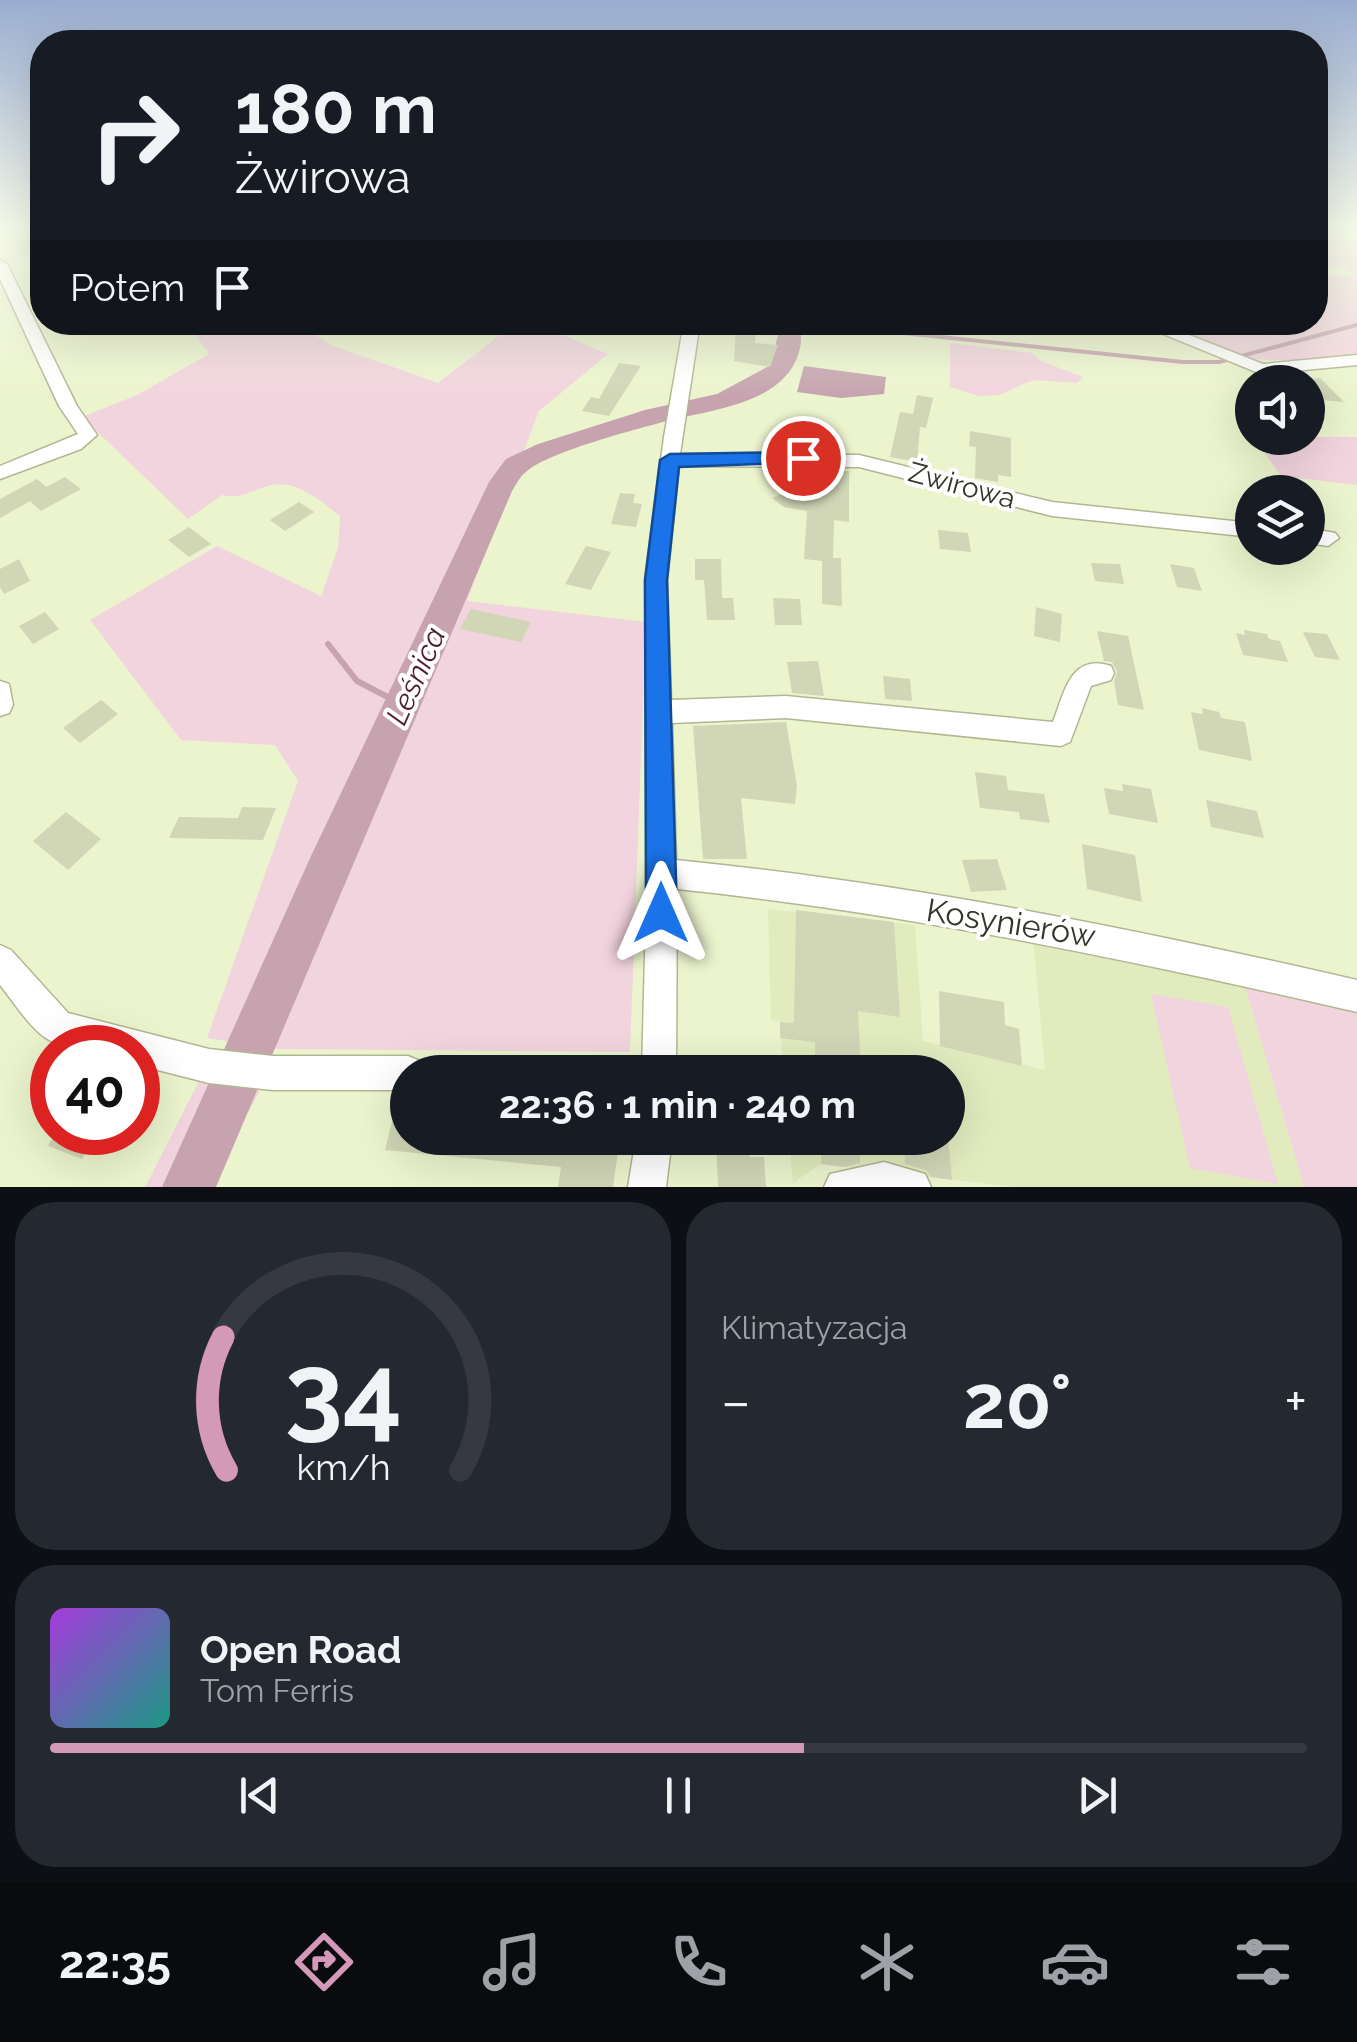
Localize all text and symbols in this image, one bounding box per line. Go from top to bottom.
text: 180 m [235,67,437,149]
icon: right [70,70,200,200]
text: Żwirowa [235,151,411,204]
icon: arrive [205,260,260,315]
text: Potem [70,265,185,310]
map controls [1235,365,1325,565]
button: sound [1235,365,1325,455]
pin [761,416,846,501]
icon: arrive [776,431,831,486]
street label: Żwirowa [905,455,1019,516]
button: layers [1235,475,1325,565]
water label: Leśnica [379,622,452,730]
position arrow [609,861,713,965]
street label: Kosynierów [924,891,1098,954]
speed limit sign: 40 [30,1025,160,1155]
text: 22:36 · 1 min · 240 m [499,1082,856,1127]
text: Klimatyzacja [721,1309,907,1346]
text: 34 [284,1330,402,1452]
text: 20° [963,1357,1072,1446]
text: − [721,1369,751,1434]
text: + [1284,1369,1307,1434]
text: km/h [296,1446,390,1488]
text: Open Road [200,1627,401,1672]
text: Tom Ferris [200,1672,354,1709]
icon: previous [232,1768,287,1823]
icon: pause [651,1768,706,1823]
icon: next [1070,1768,1125,1823]
icon: directions [289,1927,359,1997]
icon: music [477,1927,547,1997]
icon: phone [664,1927,734,1997]
icon: climate [852,1927,922,1997]
icon: car [1040,1927,1110,1997]
icon: filters [1228,1927,1298,1997]
text: 22:35 [59,1936,171,1989]

